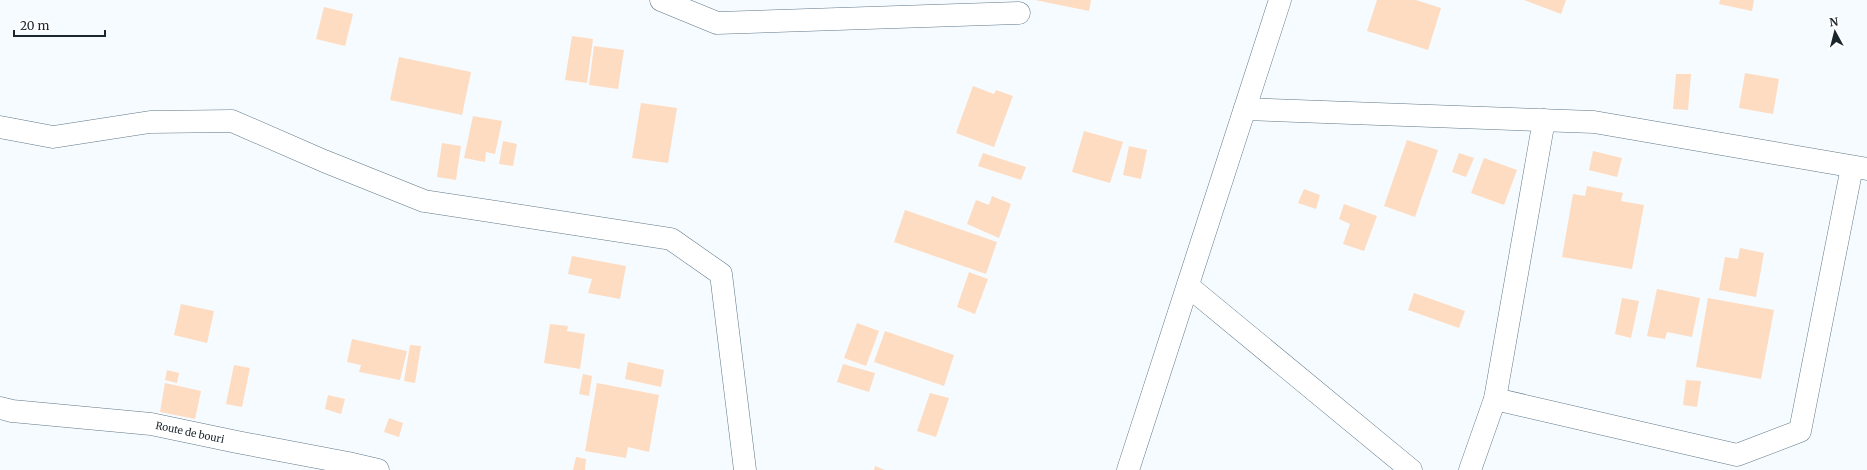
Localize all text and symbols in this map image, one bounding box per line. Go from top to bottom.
scale bar [14,12,105,38]
north arrow [1815,12,1855,52]
text: N [1829,15,1839,30]
text: 20 m [20,18,49,33]
street label: Route de bouri [154,419,225,446]

